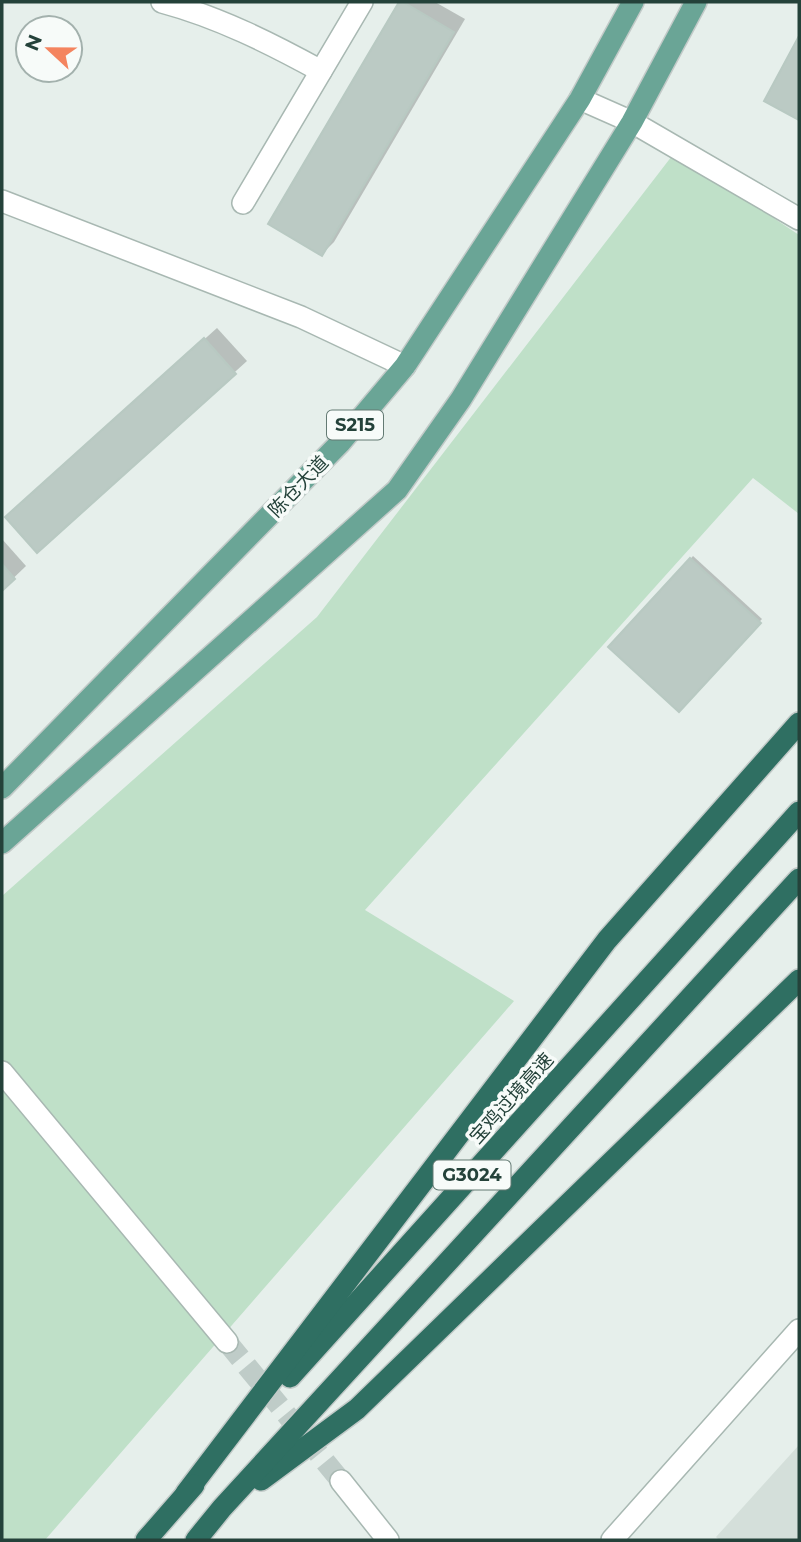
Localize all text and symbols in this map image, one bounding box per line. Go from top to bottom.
north arrow [14,14,84,84]
text: N [20,31,47,54]
road number: S215 [327,410,383,440]
street label: 陈仓大道 [264,451,333,522]
street label: 宝鸡过境高速 [465,1048,558,1148]
road number: G3024 [434,1160,510,1190]

